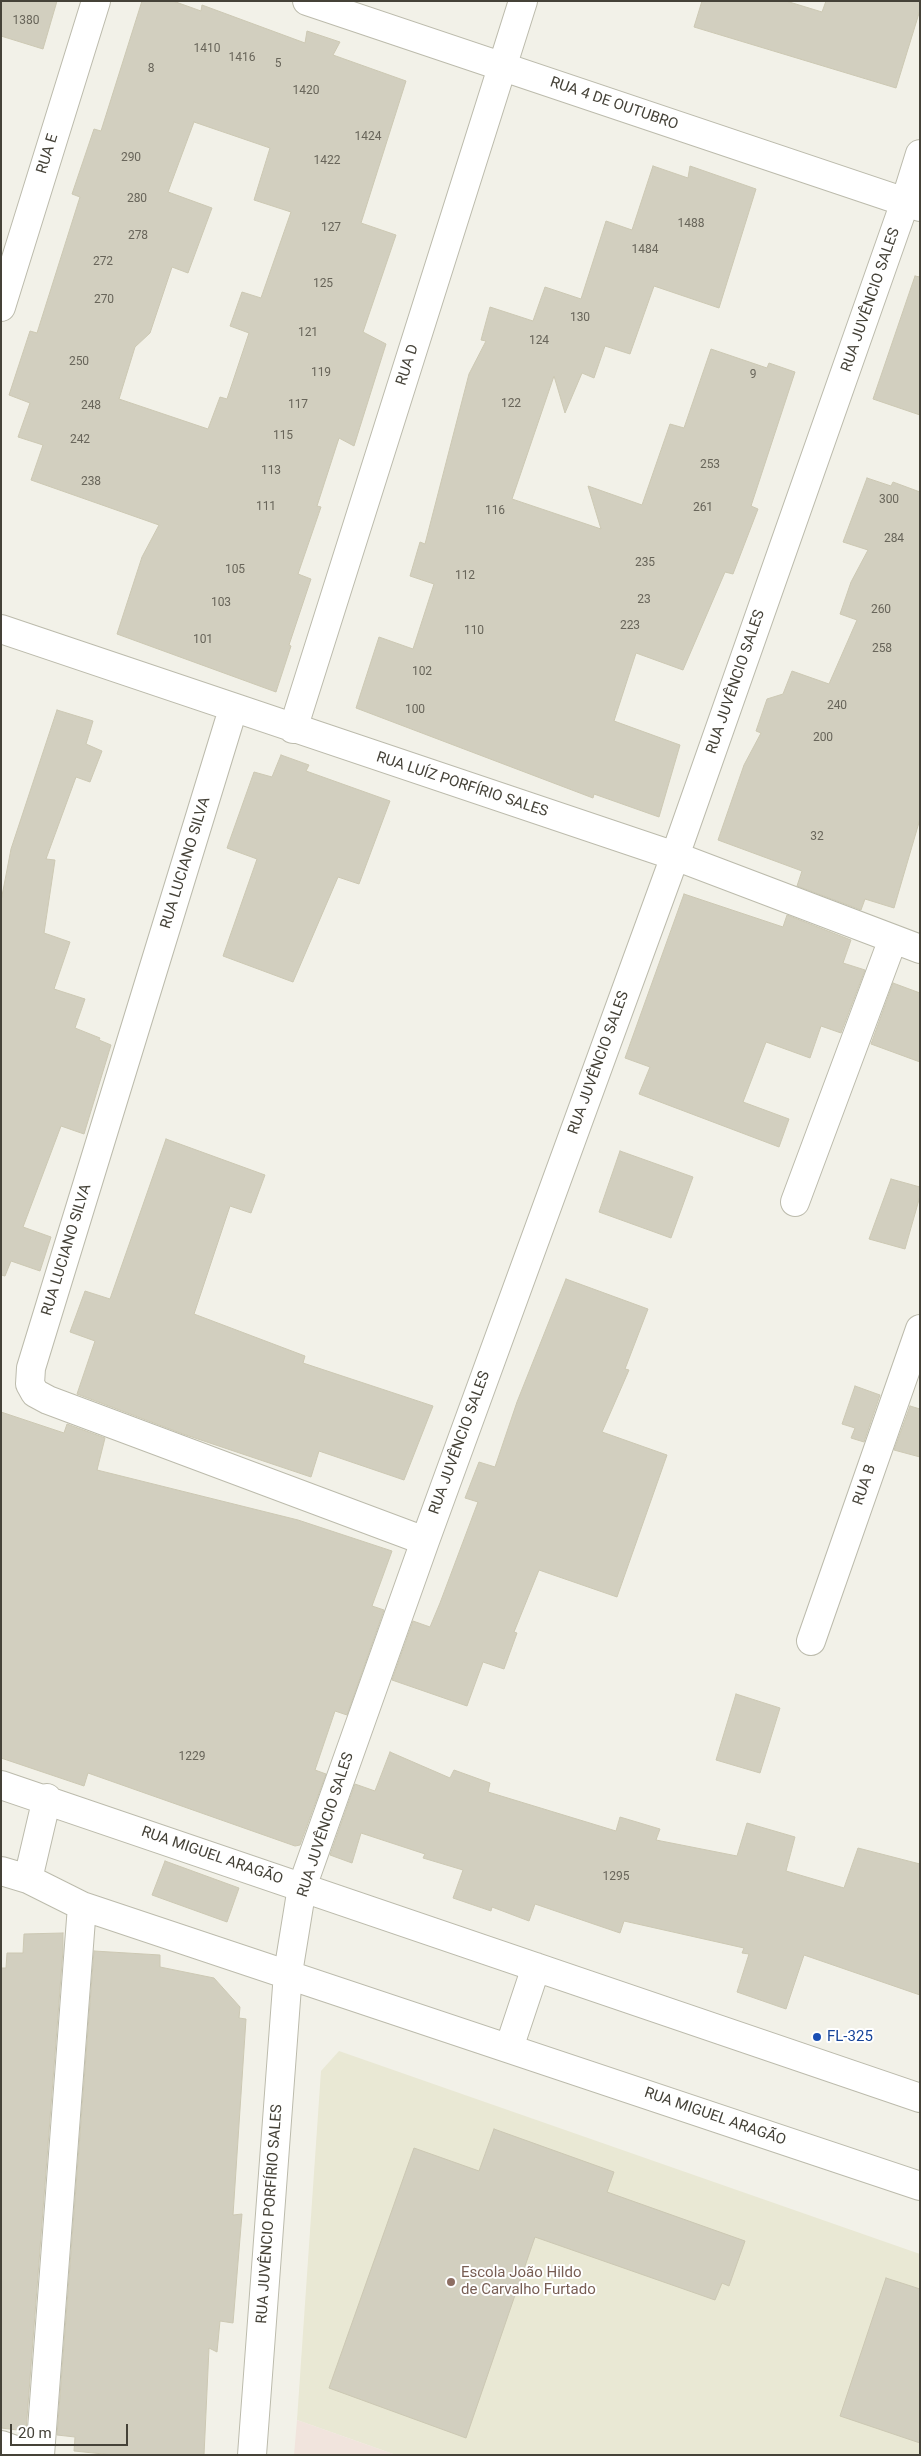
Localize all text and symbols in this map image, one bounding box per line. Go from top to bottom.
house number: 1380 [13,14,39,28]
house number: 1410 [194,42,220,56]
house number: 1416 [229,51,255,65]
house number: 5 [275,57,281,71]
house number: 8 [148,62,154,76]
street label: RUA 4 DE OUTUBRO [548,74,680,134]
house number: 1420 [293,84,319,98]
house number: 1424 [355,130,381,144]
street label: RUA E [33,132,63,176]
house number: 290 [121,151,141,165]
house number: 1422 [314,154,340,168]
house number: 280 [127,192,147,206]
house number: 1488 [678,217,704,231]
house number: 127 [321,221,341,235]
street label: RUA JUVÊNCIO SALES [838,226,904,374]
house number: 278 [128,229,148,243]
house number: 1484 [632,243,658,257]
house number: 272 [93,255,113,269]
house number: 125 [313,277,333,291]
house number: 270 [94,293,114,307]
house number: 130 [570,311,590,325]
house number: 121 [298,326,318,340]
house number: 124 [529,334,549,348]
street label: RUA D [393,342,423,388]
house number: 250 [69,355,89,369]
house number: 119 [311,366,331,380]
house number: 9 [750,368,756,382]
house number: 122 [501,397,521,411]
house number: 117 [288,398,308,412]
house number: 248 [81,399,101,413]
house number: 115 [273,429,293,443]
house number: 242 [70,433,90,447]
house number: 253 [700,458,720,472]
house number: 113 [261,464,281,478]
house number: 238 [81,475,101,489]
house number: 300 [879,493,899,507]
house number: 111 [256,500,276,514]
house number: 261 [693,501,713,515]
house number: 116 [485,504,505,518]
house number: 284 [884,532,904,546]
house number: 235 [635,556,655,570]
house number: 105 [225,563,245,577]
house number: 112 [455,569,475,583]
house number: 23 [637,593,651,607]
house number: 103 [211,596,231,610]
house number: 260 [871,603,891,617]
street label: RUA JUVÊNCIO SALES [703,608,769,756]
house number: 223 [620,619,640,633]
house number: 110 [464,624,484,638]
house number: 101 [193,633,213,647]
house number: 258 [872,642,892,656]
house number: 102 [412,665,432,679]
house number: 240 [827,699,847,713]
house number: 100 [405,703,425,717]
house number: 200 [813,731,833,745]
street label: RUA LUÍZ PORFÍRIO SALES [374,749,550,821]
street label: RUA LUCIANO SILVA [157,795,215,931]
house number: 32 [810,830,824,844]
street label: RUA JUVÊNCIO SALES [565,989,633,1137]
street label: RUA LUCIANO SILVA [38,1182,96,1318]
street label: RUA JUVÊNCIO SALES [426,1369,494,1517]
street label: RUA B [850,1462,880,1508]
house number: 1229 [179,1750,205,1764]
street label: RUA JUVÊNCIO SALES [294,1750,358,1900]
street label: RUA MIGUEL ARAGÃO [139,1823,285,1889]
house number: 1295 [603,1870,629,1884]
place label: FL-325 [827,2028,873,2046]
marker: FL-325 [811,2031,823,2043]
street label: RUA MIGUEL ARAGÃO [642,2084,788,2150]
street label: RUA JUVÊNCIO PORFÍRIO SALES [253,2104,287,2324]
place label: Escola João Hildo de Carvalho Furtado [461,2264,596,2299]
marker: Escola João Hildo de Carvalho Furtado [445,2276,457,2288]
scale bar [12,2414,130,2446]
text: 20 m [18,2424,52,2442]

